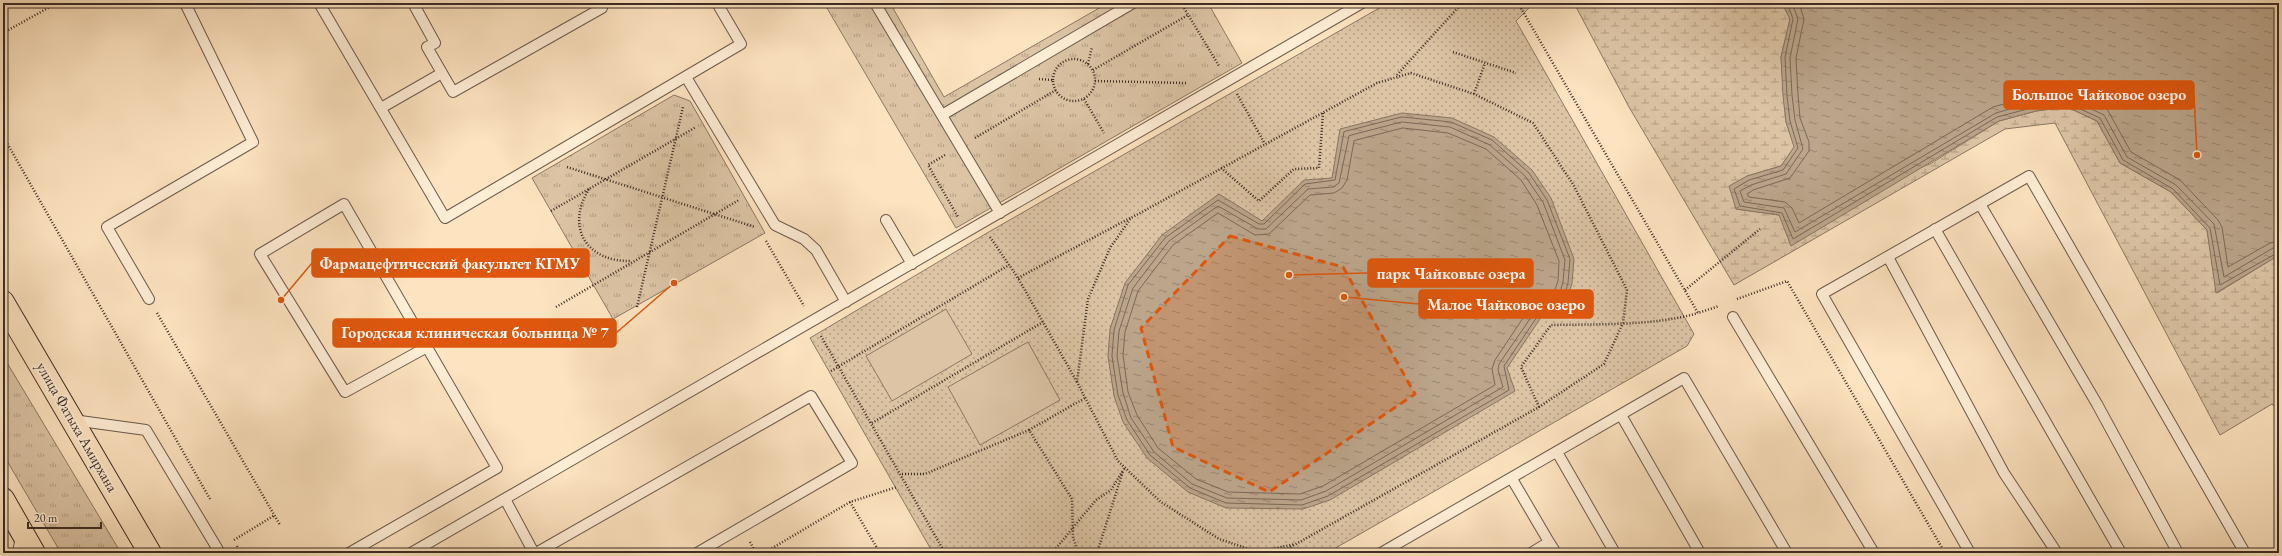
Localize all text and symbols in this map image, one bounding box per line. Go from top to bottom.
callout: Большое Чайковое озеро [2004,81,2194,109]
text: Большое Чайковое озеро [2012,84,2186,105]
callout: Фармацефтический факультет КГМУ [312,249,589,277]
text: Фармацефтический факультет КГМУ [320,253,580,274]
callout: парк Чайковые озера [1368,259,1533,287]
text: парк Чайковые озера [1376,263,1527,284]
callout: Малое Чайковое озеро [1419,290,1593,318]
text: Малое Чайковое озеро [1427,294,1585,315]
callout: Городская клиническая больница № 7 [333,319,616,347]
text: Городская клиническая больница № 7 [341,322,609,343]
street label: улица Фатыха Амирхана [32,358,122,495]
scale bar [28,504,101,530]
text: 20 m [34,510,58,526]

